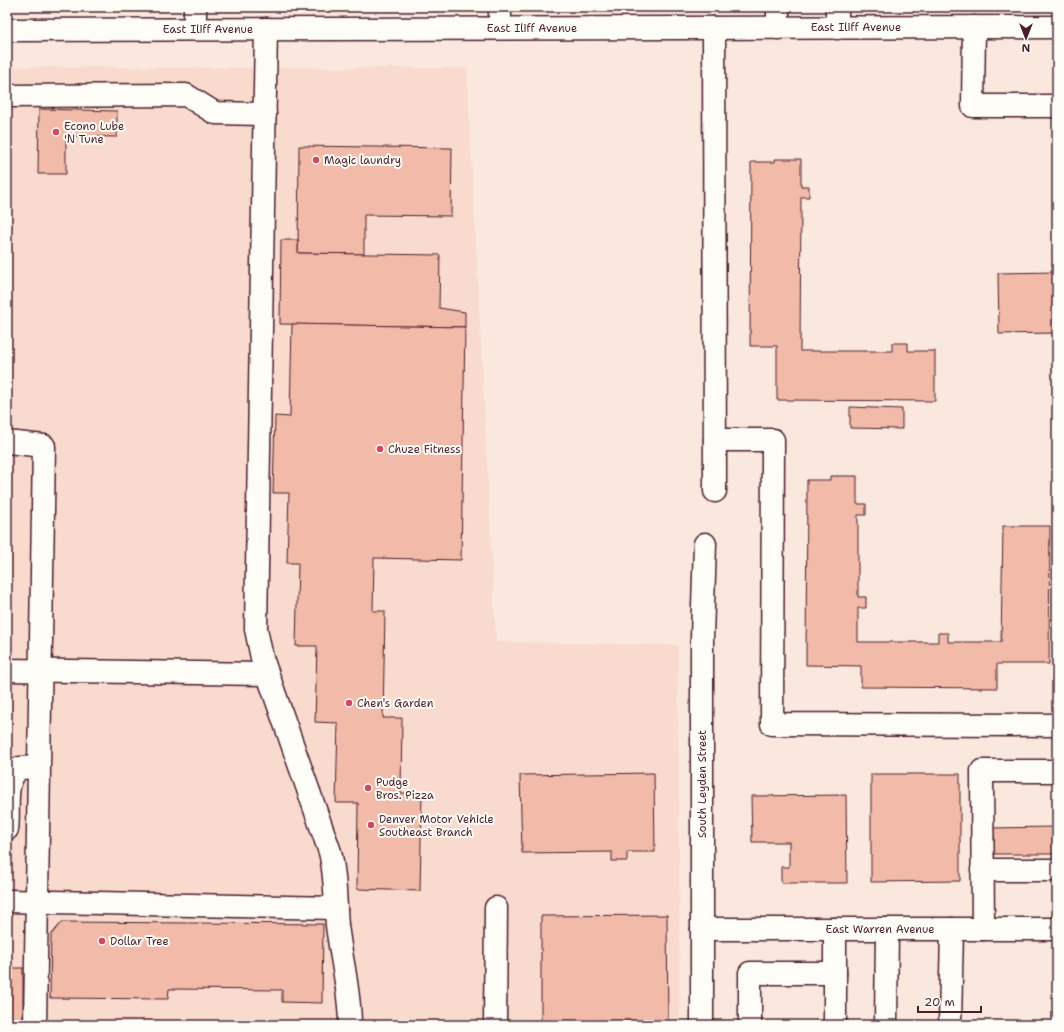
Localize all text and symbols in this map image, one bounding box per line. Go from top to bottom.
north arrow [1006,18,1046,58]
street label: East Iliff Avenue [811,20,901,35]
street label: East Iliff Avenue [487,21,577,36]
street label: East Iliff Avenue [163,22,253,37]
text: N [1021,40,1030,55]
place label: Econo Lube 'N Tune [64,119,124,147]
marker: Econo Lube 'N Tune [51,127,61,137]
place label: Magic laundry [324,153,401,168]
marker: Magic laundry [311,155,321,165]
place label: Chuze Fitness [388,442,461,457]
marker: Chuze Fitness [375,444,385,454]
place label: Chen's Garden [357,696,434,711]
marker: Chen's Garden [344,698,354,708]
street label: South Leyden Street [695,730,710,838]
place label: Pudge Bros. Pizza [376,775,434,803]
marker: Pudge Bros. Pizza [363,783,373,793]
place label: Denver Motor Vehicle Southeast Branch [379,812,494,840]
marker: Denver Motor Vehicle Southeast Branch [366,820,376,830]
street label: East Warren Avenue [826,922,934,937]
place label: Dollar Tree [110,934,169,949]
marker: Dollar Tree [97,936,107,946]
scale bar [918,988,981,1014]
text: 20 m [924,994,955,1010]

